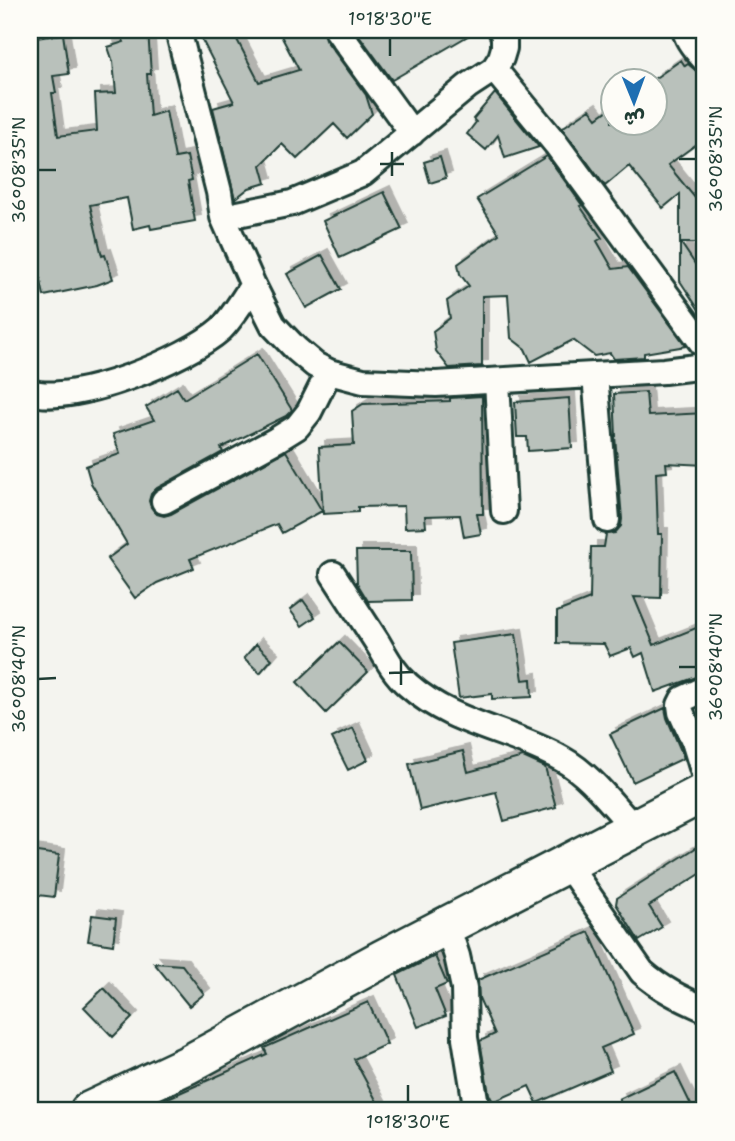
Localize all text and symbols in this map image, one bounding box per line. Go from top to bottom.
text: 1°18'30"E [348,7,432,31]
north arrow [598,66,668,136]
text: ش [624,106,645,131]
text: 36°08'35"N [704,106,728,212]
text: 36°08'35"N [7,117,31,223]
text: 36°08'40"N [704,613,728,721]
text: 36°08'40"N [7,625,31,733]
text: 1°18'30"E [366,1110,450,1134]

